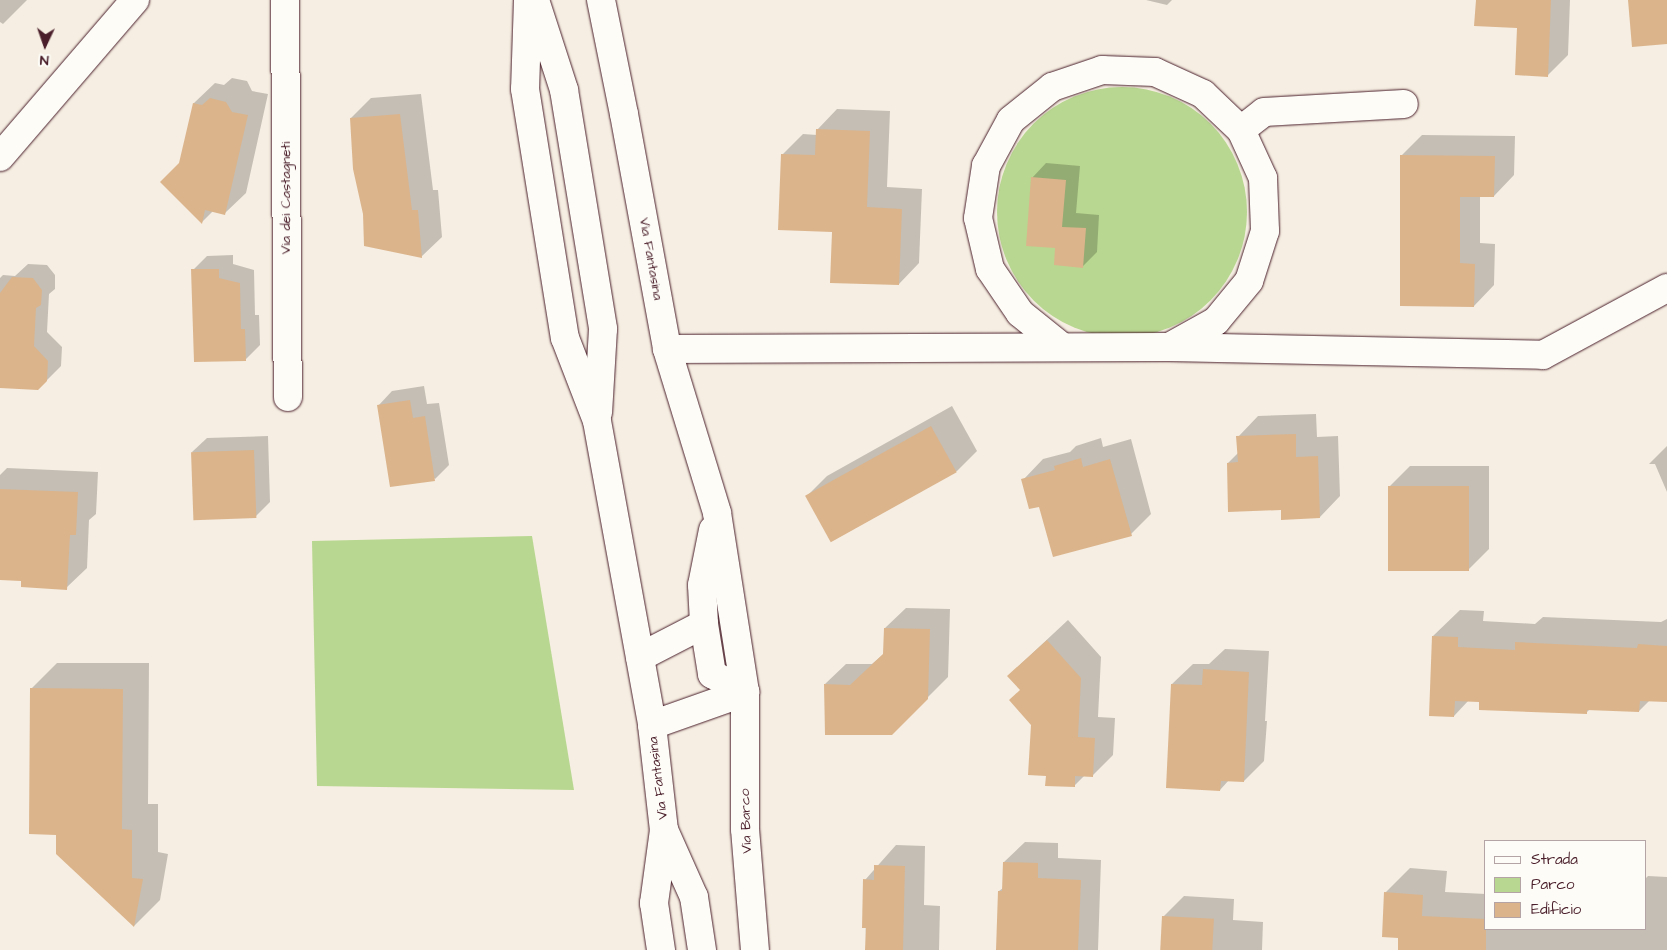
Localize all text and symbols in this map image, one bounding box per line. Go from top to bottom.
north arrow [20,20,70,70]
text: N [39,50,49,70]
street label: Via dei Castagneti [278,142,294,254]
street label: Via Fantasina [635,216,667,302]
street label: Via Fantasina [645,736,671,820]
street label: Via Barco [736,788,756,854]
legend [1484,840,1647,930]
text: Strada [1531,849,1578,870]
text: Parco [1531,874,1574,895]
text: Edificio [1531,899,1581,920]

